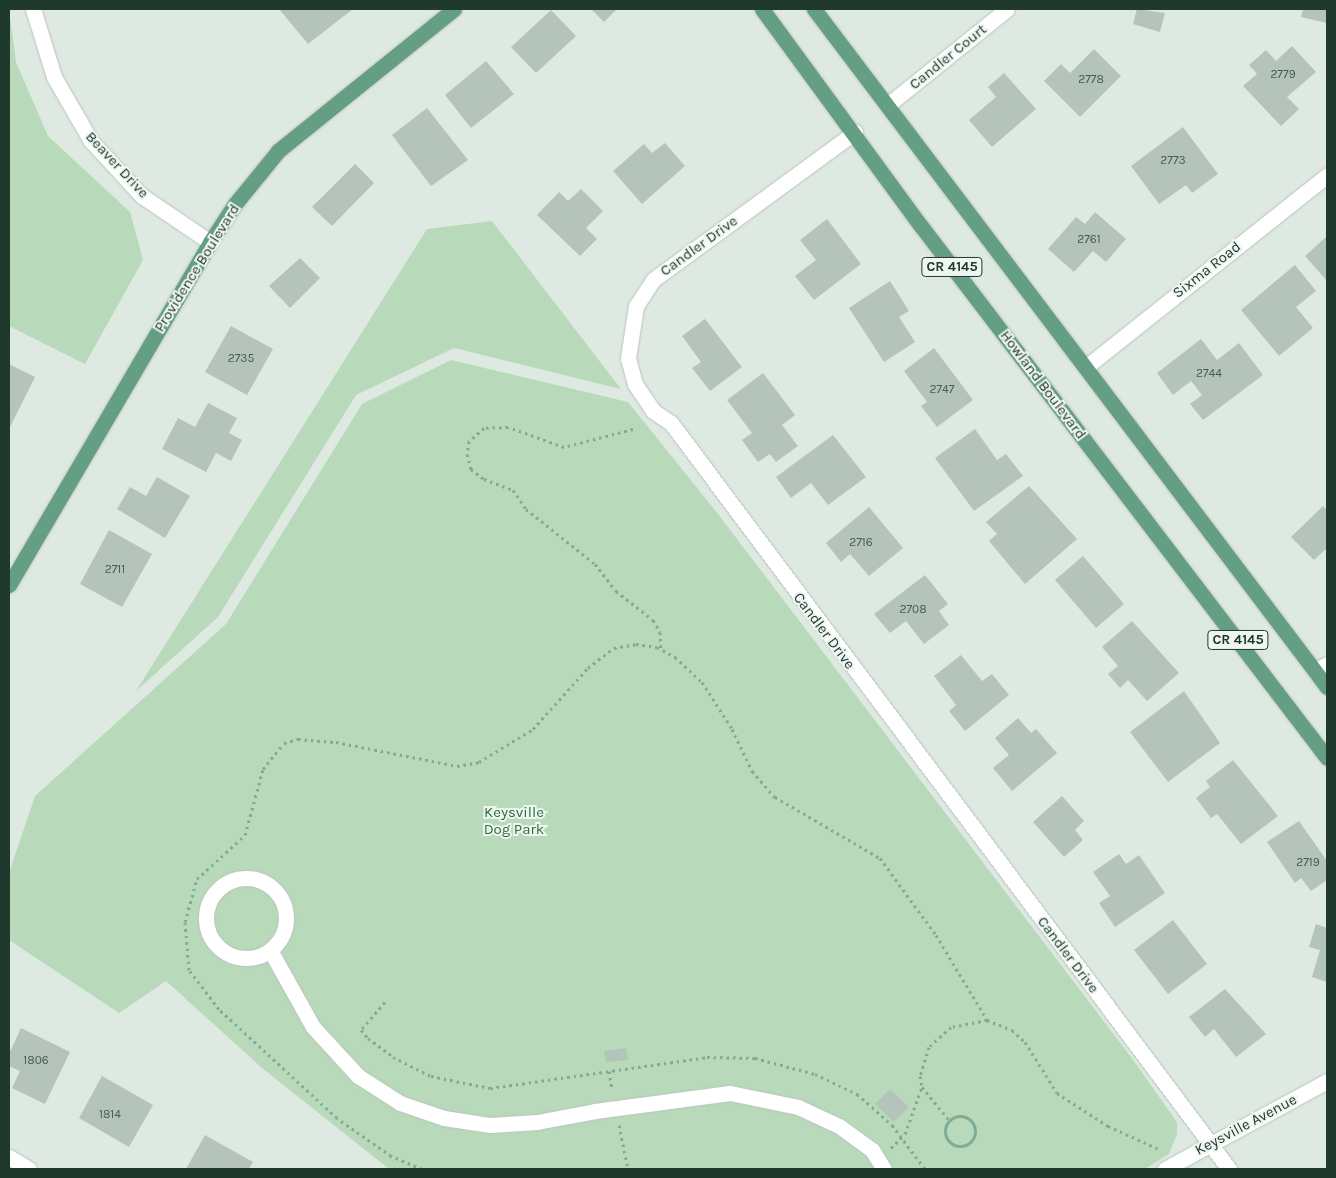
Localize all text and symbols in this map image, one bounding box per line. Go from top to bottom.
street label: Candler Court [906,20,990,94]
house number: 2779 [1270,68,1296,82]
house number: 2778 [1078,73,1104,87]
street label: Beaver Drive [82,128,152,202]
house number: 2773 [1160,154,1186,168]
street label: Providence Boulevard [150,201,244,335]
street label: Candler Drive [657,212,741,280]
house number: 2761 [1077,233,1101,247]
street label: Sixma Road [1169,238,1245,302]
road number: CR 4145 [921,256,983,278]
street label: Howland Boulevard [996,327,1090,443]
house number: 2735 [228,352,254,366]
house number: 2744 [1196,367,1222,381]
house number: 2747 [930,383,954,397]
house number: 2716 [849,536,873,550]
house number: 2711 [105,563,125,577]
street label: Candler Drive [789,589,859,673]
house number: 2708 [899,603,927,617]
road number: CR 4145 [1207,628,1269,652]
park label: Keysville Dog Park [484,803,544,838]
house number: 2719 [1296,856,1320,870]
street label: Candler Drive [1033,913,1103,997]
house number: 1806 [23,1054,49,1068]
street label: Keysville Avenue [1192,1091,1300,1159]
house number: 1814 [99,1108,121,1122]

